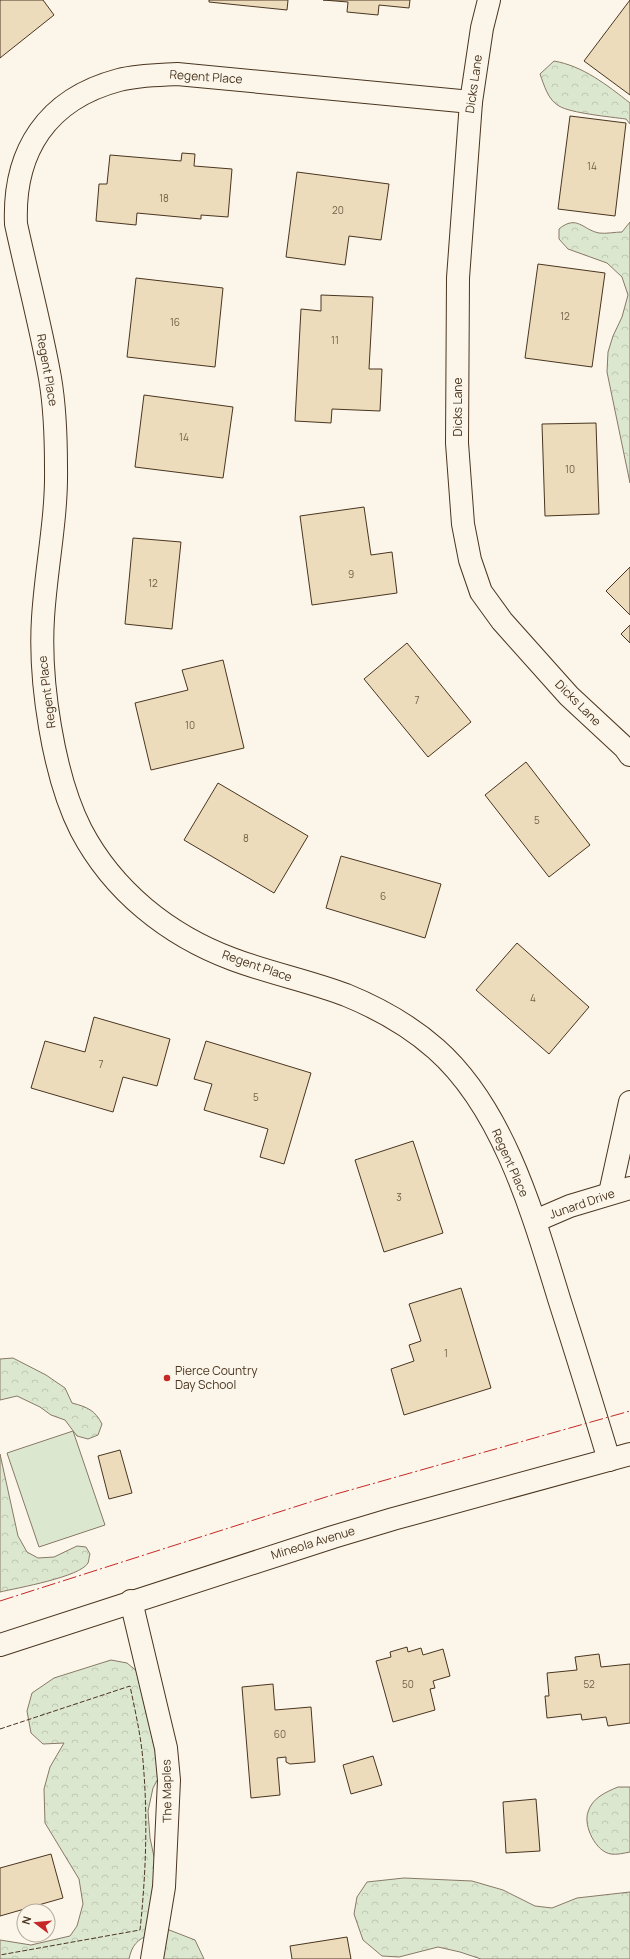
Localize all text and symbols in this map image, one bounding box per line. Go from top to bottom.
street label: Dicks Lane [461,54,486,114]
street label: Regent Place [169,65,243,88]
house number: 14 [587,159,597,173]
house number: 18 [159,191,169,205]
house number: 20 [332,203,344,217]
house number: 12 [560,309,570,323]
house number: 16 [170,315,180,329]
street label: Regent Place [33,332,62,407]
house number: 11 [331,333,339,347]
street label: Dicks Lane [449,378,466,436]
house number: 14 [179,430,189,444]
house number: 10 [565,462,575,476]
house number: 9 [348,567,354,581]
house number: 12 [148,576,158,590]
street label: Regent Place [34,655,59,729]
street label: Dicks Lane [552,676,605,729]
house number: 7 [414,693,420,707]
house number: 10 [185,718,195,732]
house number: 5 [534,813,540,827]
house number: 8 [243,831,249,845]
house number: 6 [380,889,386,903]
street label: Regent Place [220,946,294,985]
house number: 4 [530,991,536,1005]
house number: 7 [98,1057,104,1071]
house number: 5 [253,1090,259,1104]
street label: Regent Place [488,1126,533,1200]
street label: Junard Drive [547,1184,617,1223]
house number: 3 [396,1190,402,1204]
house number: 1 [444,1346,448,1360]
place label: Pierce Country Day School [175,1362,258,1393]
marker: Pierce Country Day School [162,1373,172,1383]
street label: Mineola Avenue [269,1522,357,1563]
house number: 50 [402,1677,414,1691]
house number: 52 [583,1677,595,1691]
house number: 60 [274,1727,286,1741]
street label: The Maples [157,1759,176,1823]
north arrow [16,1903,56,1943]
text: N [18,1914,34,1926]

